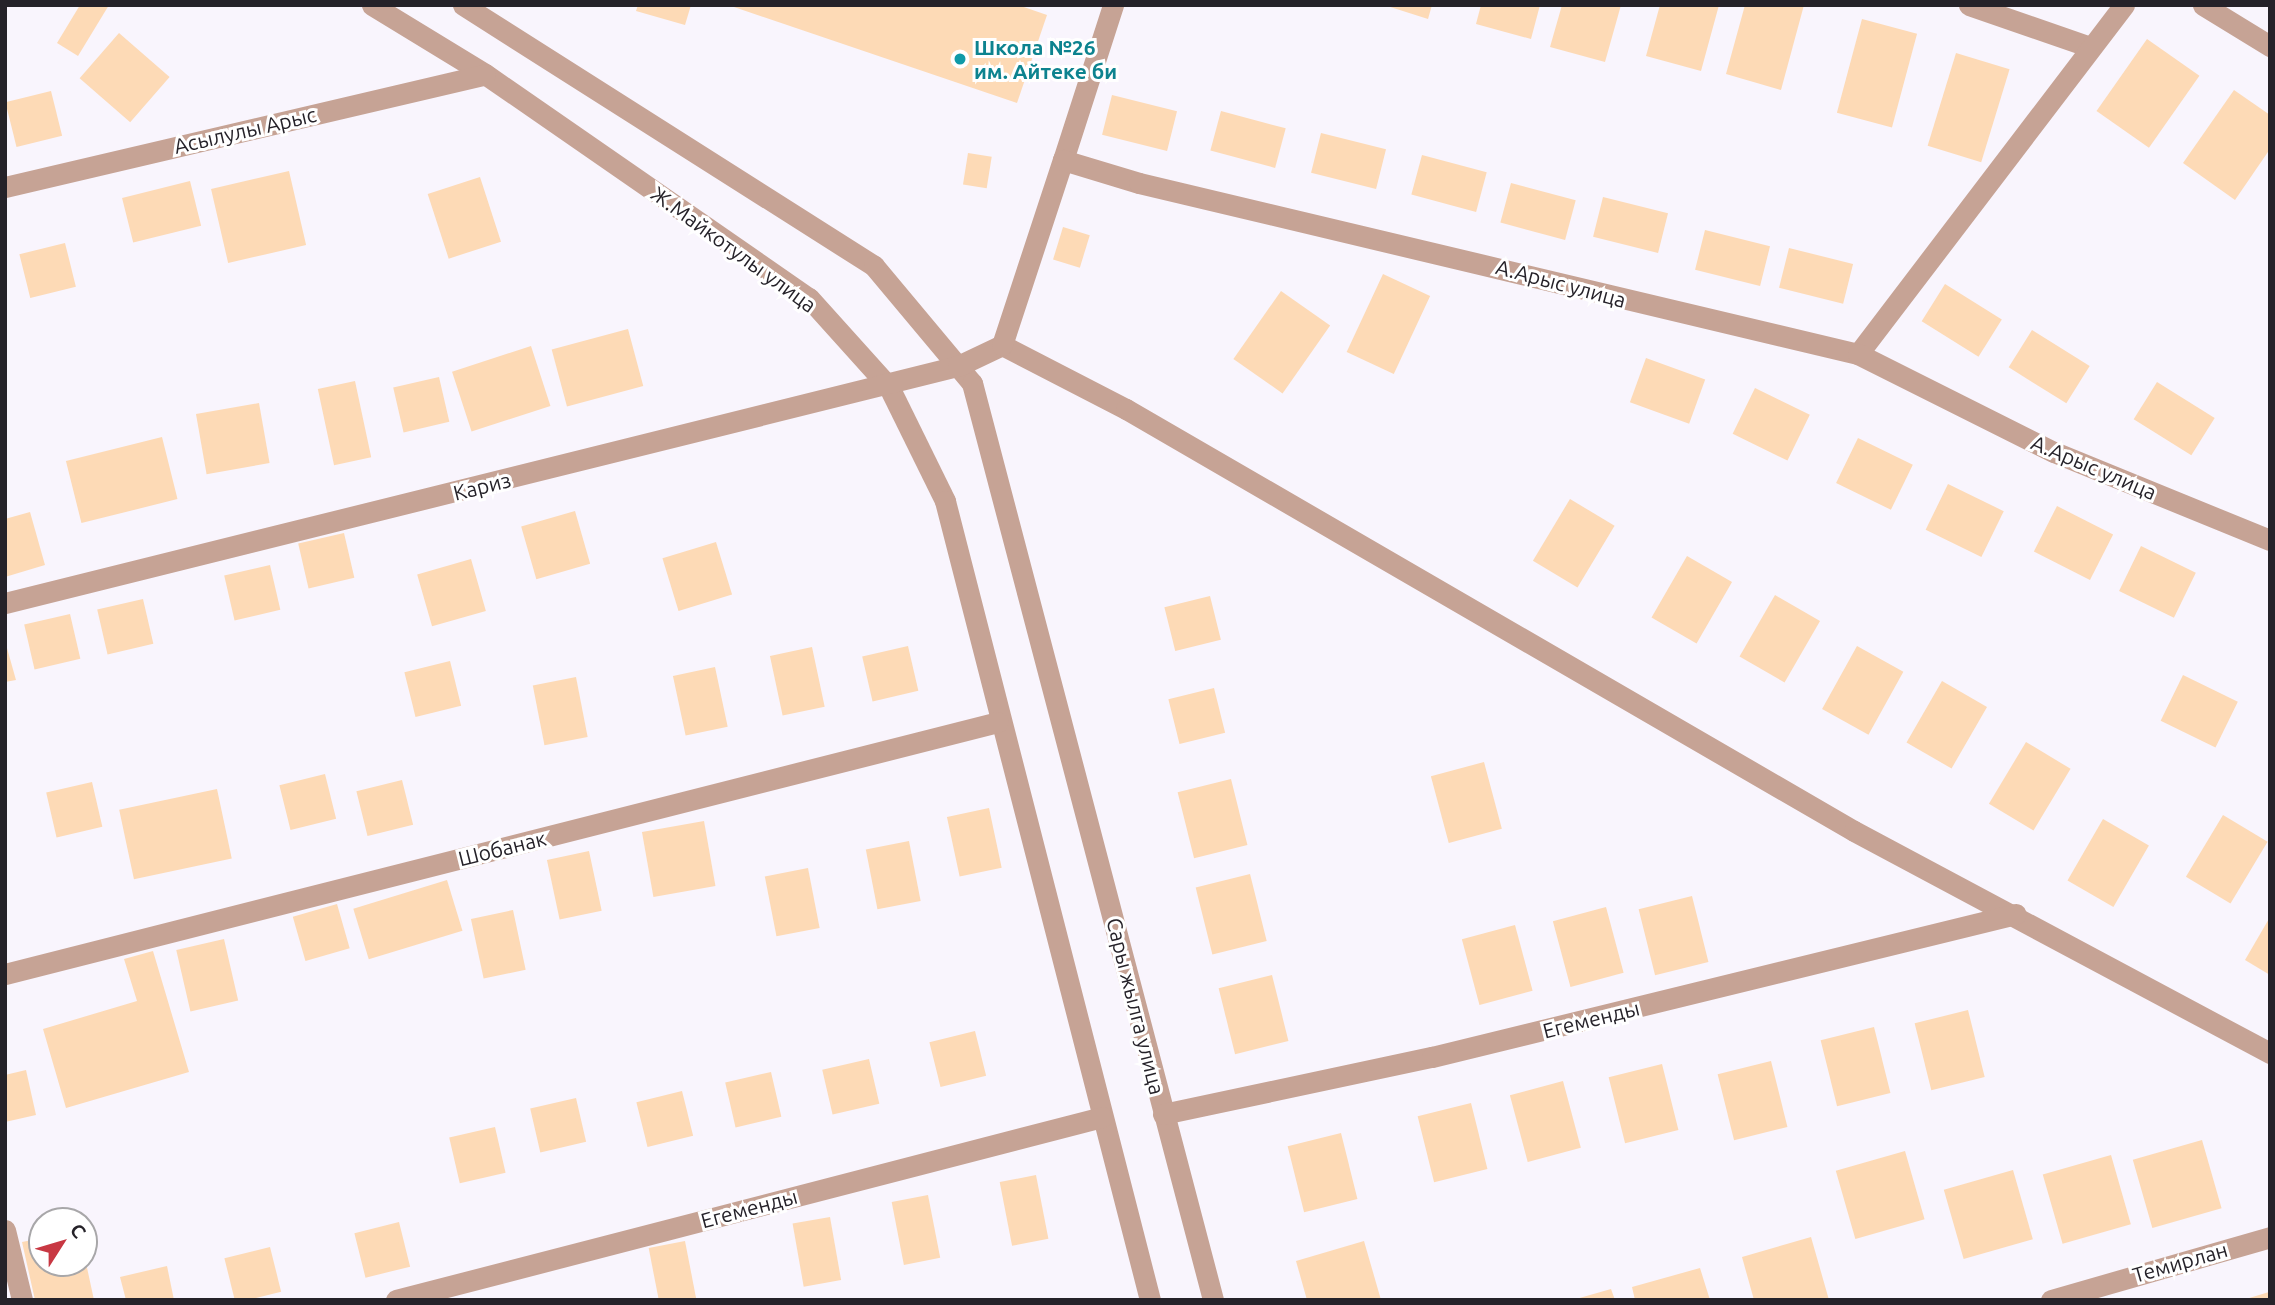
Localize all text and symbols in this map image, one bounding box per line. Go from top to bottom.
place label: Школа №26 им. Айтеке би [974,34,1117,84]
marker: Школа №26 им. Айтеке би [952,51,968,67]
street label: Асылулы Арыс [171,101,319,159]
street label: Ж.Майкотулы улица [647,181,821,317]
street label: А.Арыс улица [1493,254,1629,312]
street label: А.Арыс улица [2028,429,2160,505]
street label: Кариз [451,467,513,505]
street label: Шобанак [455,825,549,871]
street label: Сары жылга улица [1102,915,1170,1097]
street label: Егеменды [1540,995,1642,1043]
street label: Егеменды [698,1183,800,1233]
north arrow [28,1207,98,1277]
text: С [66,1219,91,1242]
street label: Темирлан [2130,1236,2230,1288]

